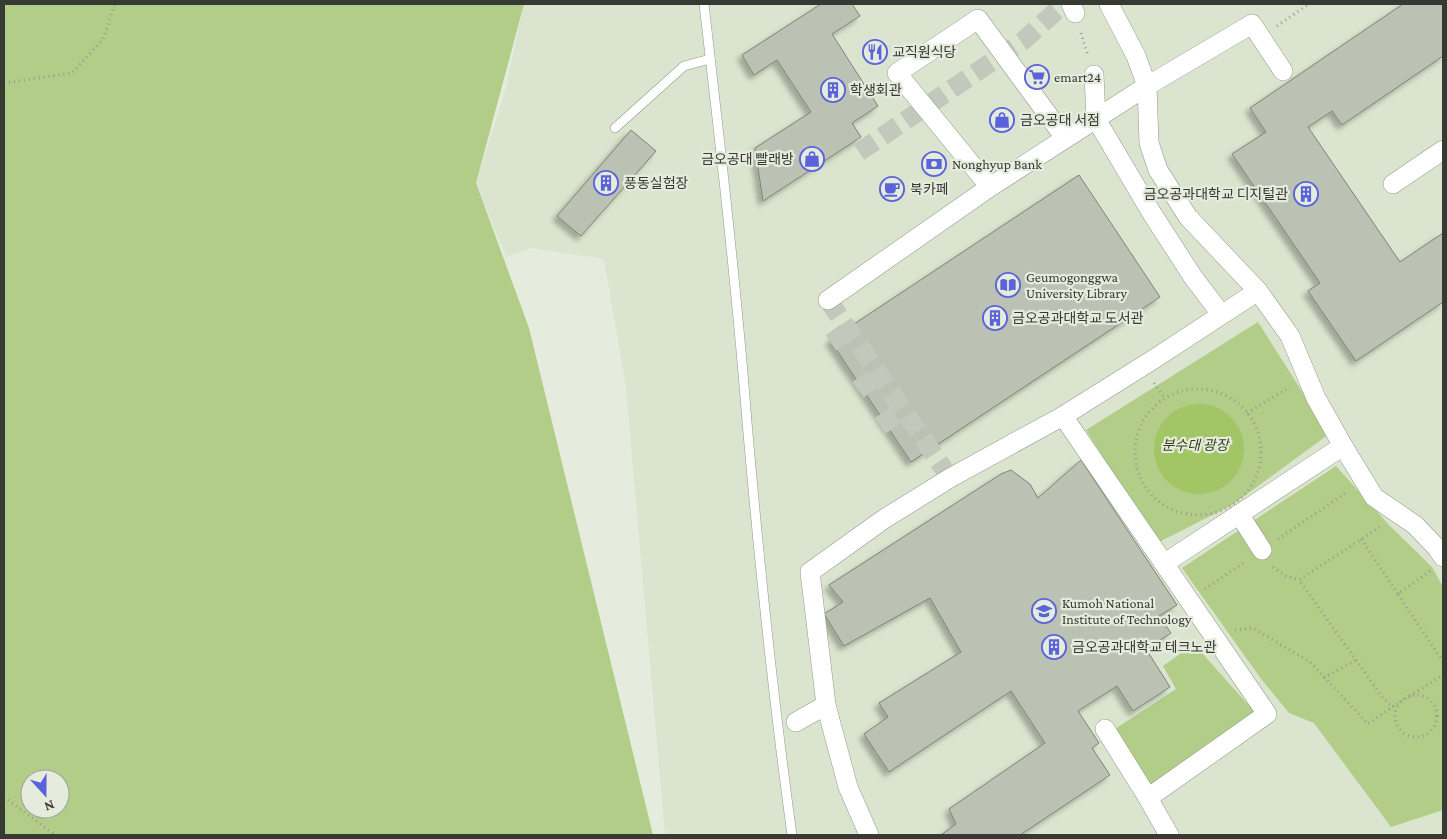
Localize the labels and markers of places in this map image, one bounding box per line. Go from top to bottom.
restaurant icon: 교직원식당 [862,39,888,65]
place label: 교직원식당 [892,44,957,60]
supermarket icon: emart24 [1024,64,1050,90]
place label: emart24 [1054,69,1101,85]
building icon: 학생회관 [820,77,846,103]
place label: 학생회관 [850,82,902,98]
shop icon: 금오공대 서점 [989,107,1015,133]
place label: 금오공대 서점 [1020,112,1100,128]
shop icon: 금오공대 빨래방 [799,146,825,172]
place label: 금오공대 빨래방 [701,151,794,167]
bank icon: Nonghyup Bank [921,151,947,177]
place label: Nonghyup Bank [952,156,1042,172]
building icon: 풍동실험장 [593,170,619,196]
place label: 풍동실험장 [624,175,689,191]
cafe icon: 북카페 [879,176,905,202]
place label: 북카페 [910,181,949,197]
building icon: 금오공과대학교 디지털관 [1293,181,1319,207]
place label: 금오공과대학교 디지털관 [1144,186,1288,202]
place label: Geumogonggwa University Library [1026,269,1127,301]
library icon: Geumogonggwa University Library [995,272,1021,298]
building icon: 금오공과대학교 도서관 [982,305,1008,331]
place label: 금오공과대학교 도서관 [1012,310,1144,326]
place label: Kumoh National Institute of Technology [1062,595,1192,627]
school or university icon: Kumoh National Institute of Technology [1031,598,1057,624]
building icon: 금오공과대학교 테크노관 [1041,634,1067,660]
place label: 금오공과대학교 테크노관 [1072,639,1216,655]

